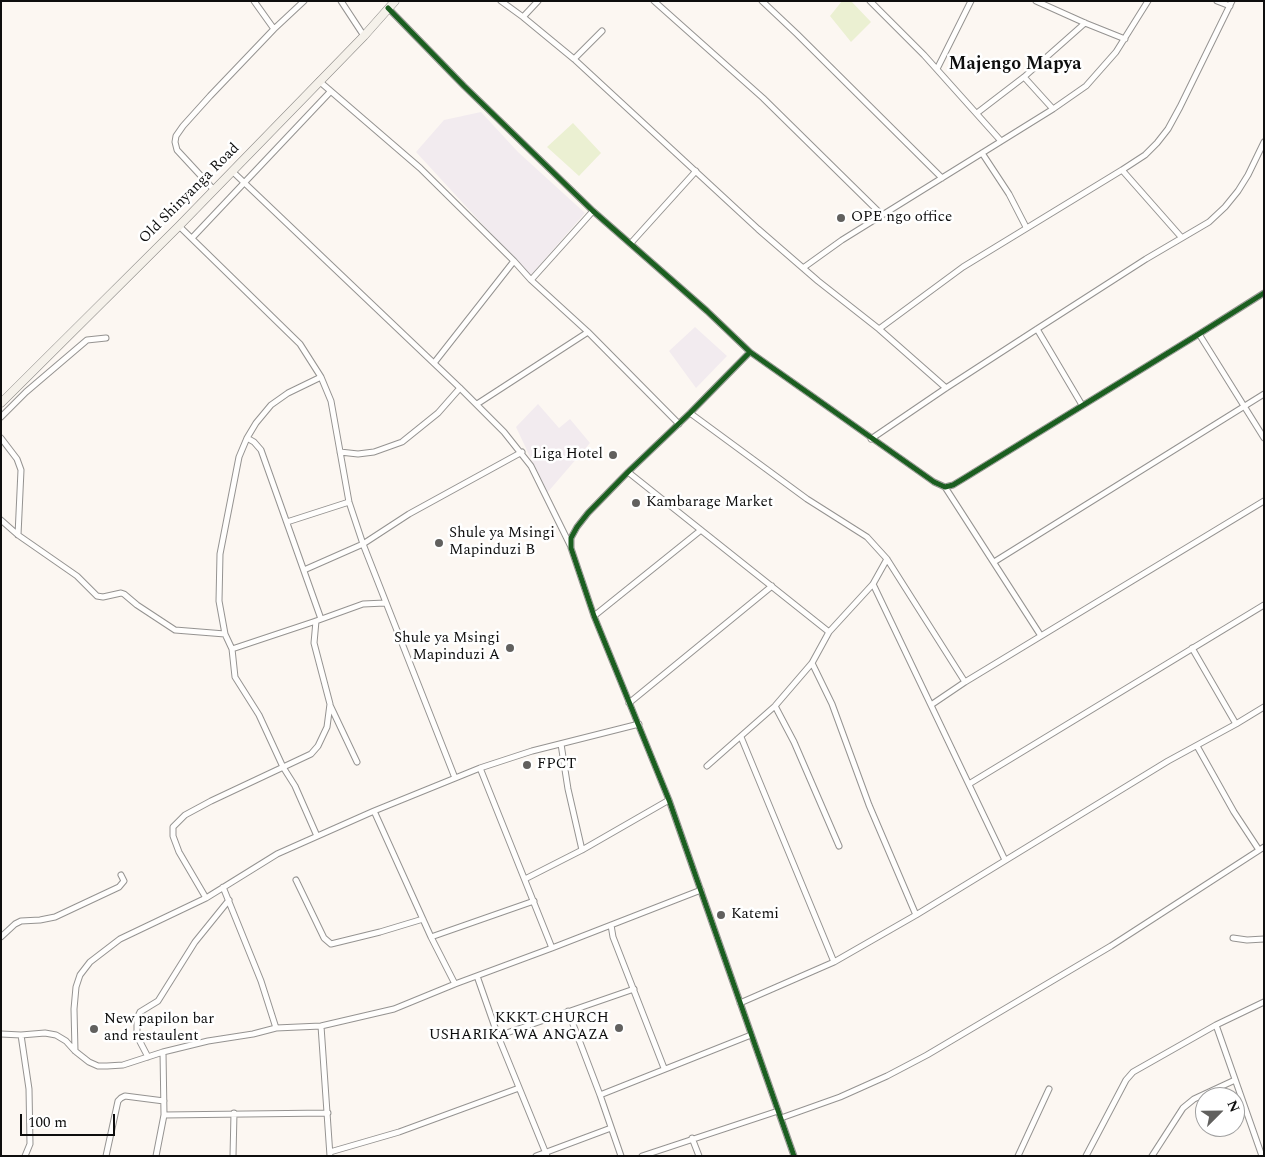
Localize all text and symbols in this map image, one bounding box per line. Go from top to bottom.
district label: Majengo Mapya [949,54,1081,76]
street label: Old Shinyanga Road [136,140,244,248]
place label: OPE ngo office [851,209,952,227]
marker: OPE ngo office [835,212,847,224]
place label: Liga Hotel [532,446,603,464]
marker: Liga Hotel [607,449,619,461]
place label: Kambarage Market [646,494,773,512]
marker: Kambarage Market [630,497,642,509]
place label: Shule ya Msingi Mapinduzi B [449,525,555,560]
marker: Shule ya Msingi Mapinduzi B [433,537,445,549]
place label: Shule ya Msingi Mapinduzi A [394,630,500,665]
marker: Shule ya Msingi Mapinduzi A [504,642,516,654]
place label: FPCT [537,756,576,774]
marker: FPCT [521,759,533,771]
place label: Katemi [731,906,779,924]
marker: Katemi [715,909,727,921]
place label: KKKT CHURCH USHARIKA WA ANGAZA [429,1010,609,1045]
place label: New papilon bar and restaulent [104,1011,214,1046]
marker: KKKT CHURCH USHARIKA WA ANGAZA [613,1022,625,1034]
marker: New papilon bar and restaulent [88,1023,100,1035]
north arrow [1195,1087,1245,1137]
text: N [1221,1097,1245,1116]
scale bar [22,1104,118,1136]
text: 100 m [28,1111,67,1134]

